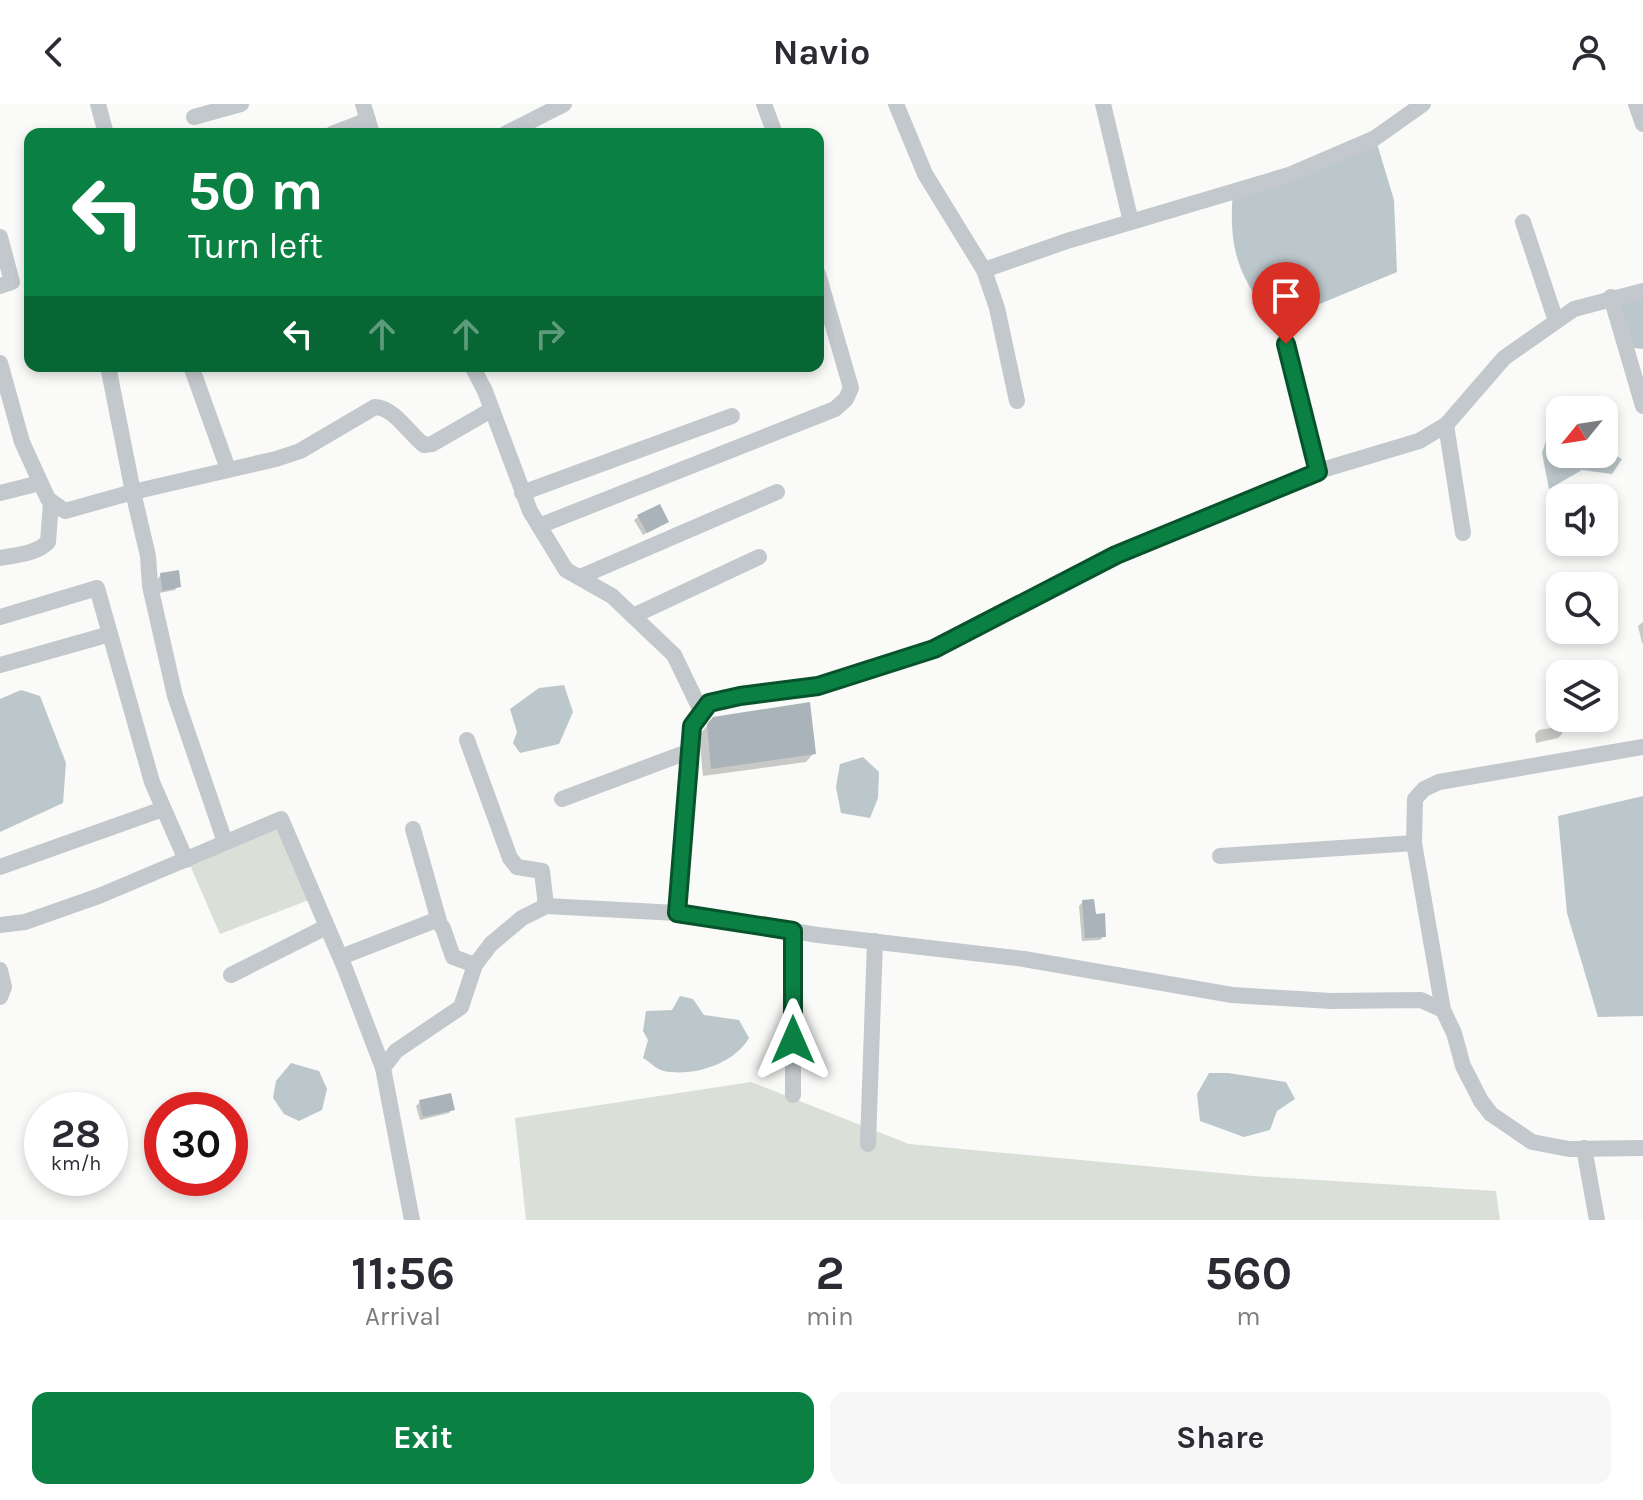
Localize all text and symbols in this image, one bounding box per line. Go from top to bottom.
icon: back [32,30,76,74]
icon: person [1567,30,1611,74]
text: Navio [773,31,870,73]
text: 50 m [188,158,323,223]
icon: left [56,160,160,264]
text: Turn left [188,225,323,267]
pin [1252,262,1320,344]
icon: arrive [1264,274,1308,318]
icon: left [276,312,320,356]
icon: ahead [360,312,404,356]
icon: ahead [444,312,488,356]
icon: right [528,312,572,356]
north arrow [1546,396,1618,468]
map controls [1546,396,1618,732]
button: sound [1546,484,1618,556]
button: search [1546,572,1618,644]
button: layers [1546,660,1618,732]
position arrow [751,998,835,1082]
speed limit sign: 30 [144,1092,248,1196]
text: 28 [51,1110,101,1157]
text: km/h [51,1152,101,1175]
text: 11:56 [351,1245,455,1301]
text: 2 [815,1245,844,1301]
text: 560 [1205,1245,1292,1301]
text: Arrival [365,1301,441,1332]
text: min [806,1301,854,1332]
text: m [1236,1301,1261,1332]
button: Exit [32,1392,814,1484]
button: Share [830,1392,1611,1484]

